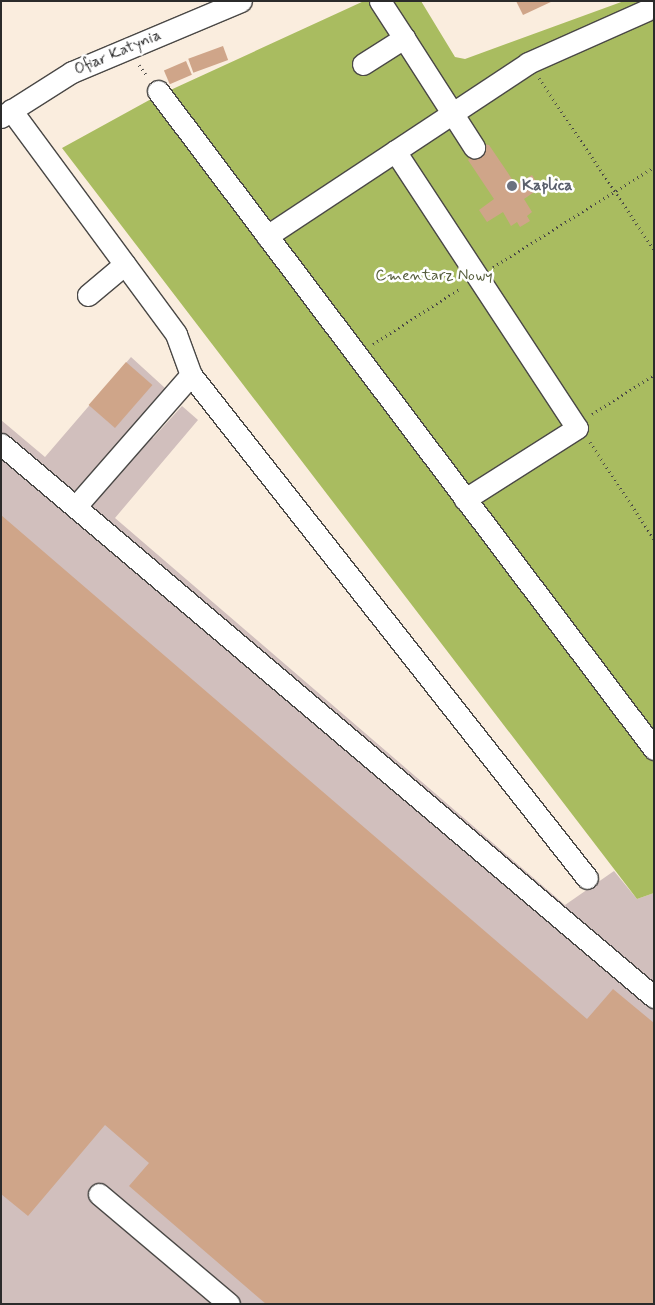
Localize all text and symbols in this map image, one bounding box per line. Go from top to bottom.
street label: Ofiar Katynia [72,26,164,80]
place label: Kaplica [522,176,573,196]
marker: Kaplica [506,180,518,192]
park label: Cmentarz Nowy [375,266,493,286]

